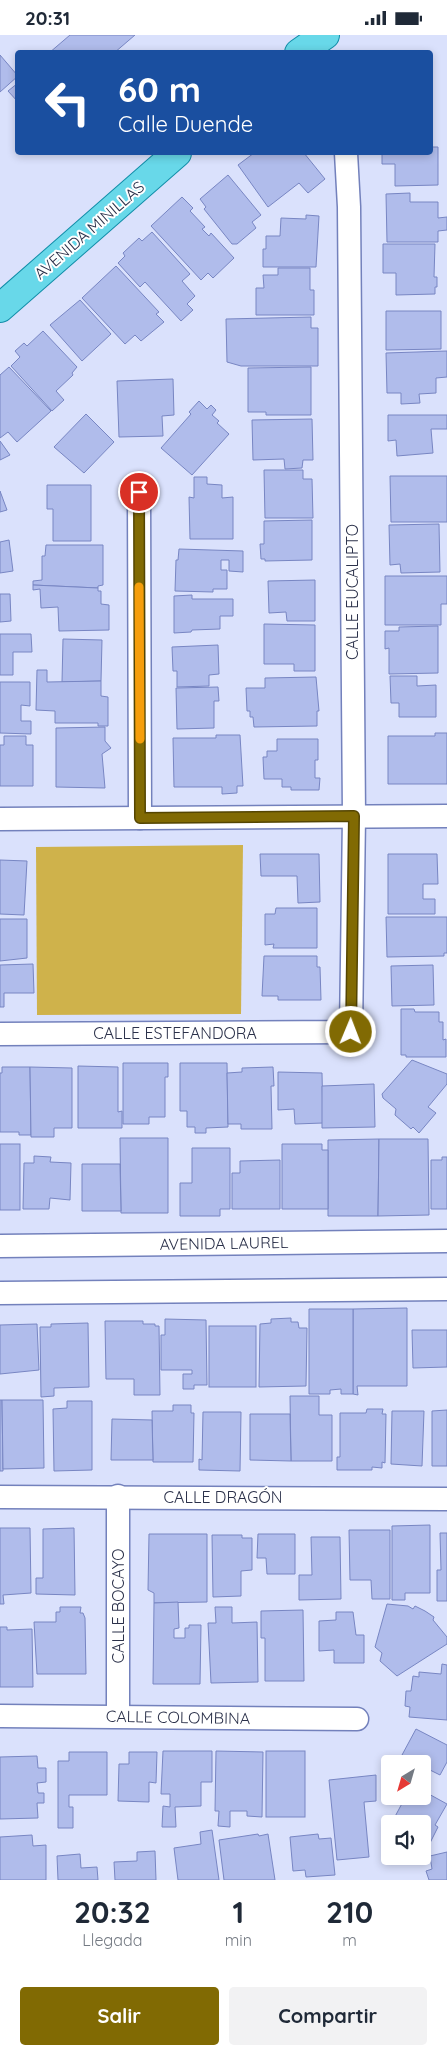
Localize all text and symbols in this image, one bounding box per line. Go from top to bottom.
text: 20:31 [25,6,70,30]
text: 60 m [118,67,201,111]
icon: left [35,70,100,135]
text: Calle Duende [118,110,253,138]
street label: AVENIDA MINILLAS [30,177,148,283]
pin [118,471,160,513]
icon: arrive [125,478,153,506]
street label: CALLE EUCALIPTO [342,524,362,660]
position arrow [324,1005,376,1057]
street label: CALLE ESTEFANDORA [93,1023,257,1043]
street label: AVENIDA LAUREL [159,1232,289,1254]
street label: CALLE DRAGÓN [164,1487,282,1507]
street label: CALLE BOCAYO [108,1549,128,1663]
street label: CALLE COLOMBINA [106,1706,250,1728]
north arrow [381,1755,431,1805]
map controls [381,1755,431,1865]
button: sound [381,1815,431,1865]
text: 20:32 [74,1893,151,1931]
text: 1 [233,1893,244,1931]
text: 210 [326,1893,373,1931]
text: Llegada [82,1930,142,1950]
text: min [225,1930,252,1950]
text: m [342,1930,357,1950]
button: Salir [20,1987,219,2045]
button: Compartir [229,1987,427,2045]

